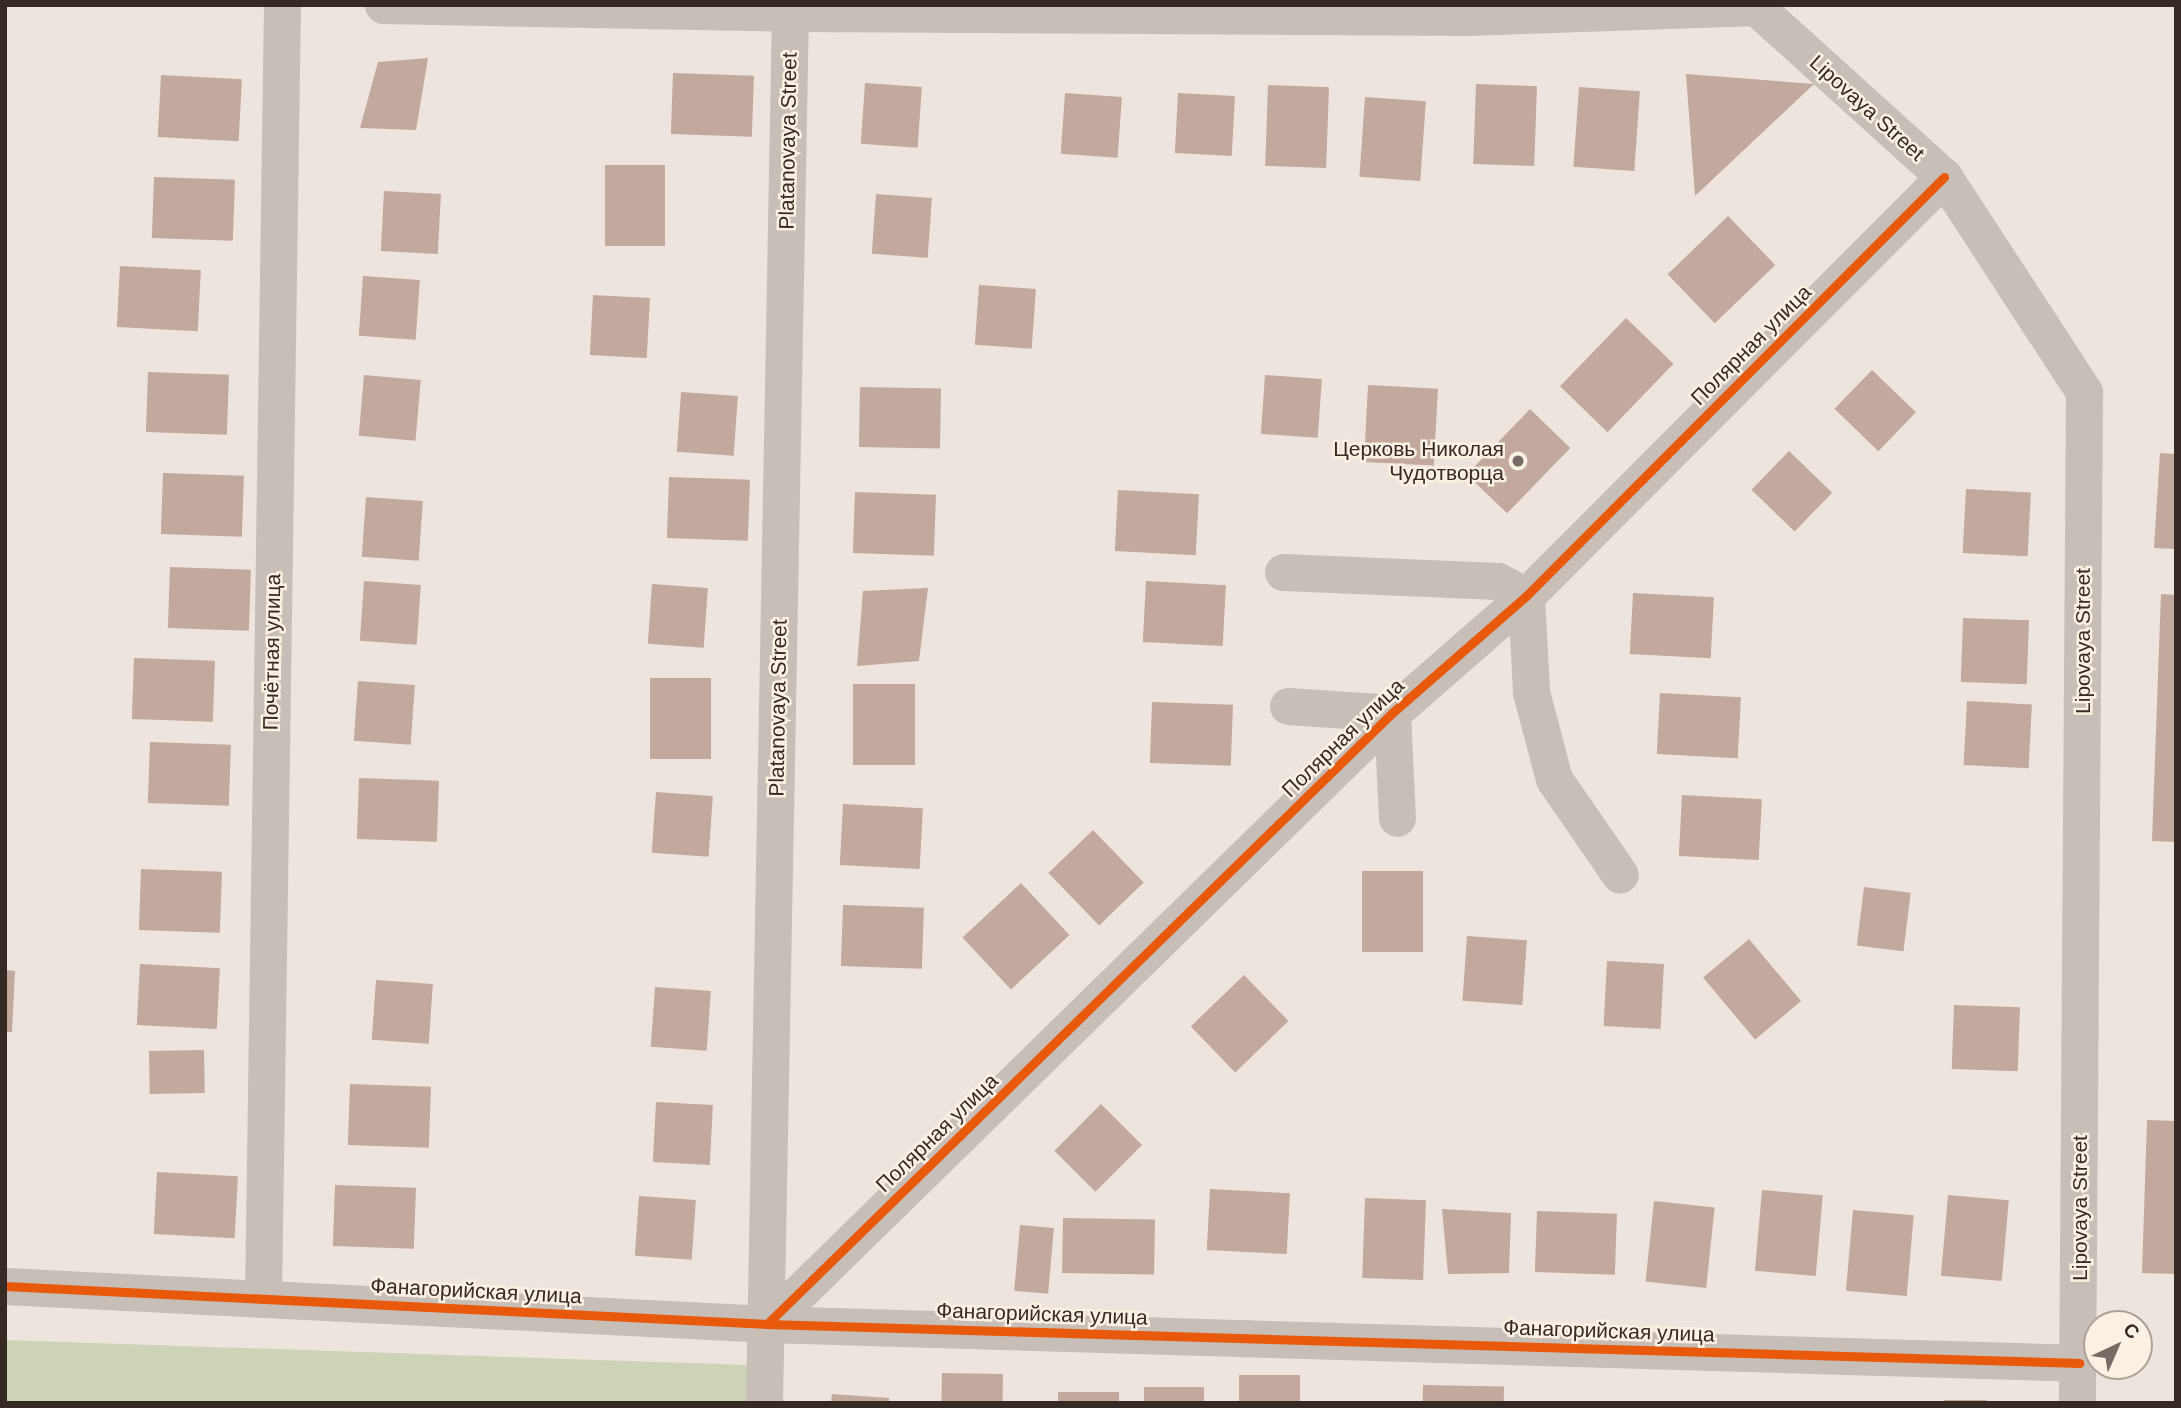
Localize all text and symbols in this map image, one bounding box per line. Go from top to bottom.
street label: Lipovaya Street [1804,50,1930,166]
street label: Platanovaya Street [774,52,802,230]
street label: Полярная улица [1686,280,1816,410]
place label: Церковь Николая Чудотворца [1333,436,1504,486]
marker: Церковь Николая Чудотворца [1510,453,1526,469]
street label: Lipovaya Street [2070,568,2096,714]
street label: Почётная улица [258,573,286,731]
street label: Platanovaya Street [764,619,792,797]
street label: Полярная улица [1277,673,1409,803]
street label: Полярная улица [871,1068,1003,1198]
street label: Lipovaya Street [2067,1135,2093,1281]
street label: Фанагорийская улица [370,1273,582,1309]
street label: Фанагорийская улица [936,1298,1148,1330]
north arrow [2083,1310,2153,1380]
street label: Фанагорийская улица [1503,1315,1715,1347]
text: С [2119,1319,2144,1343]

